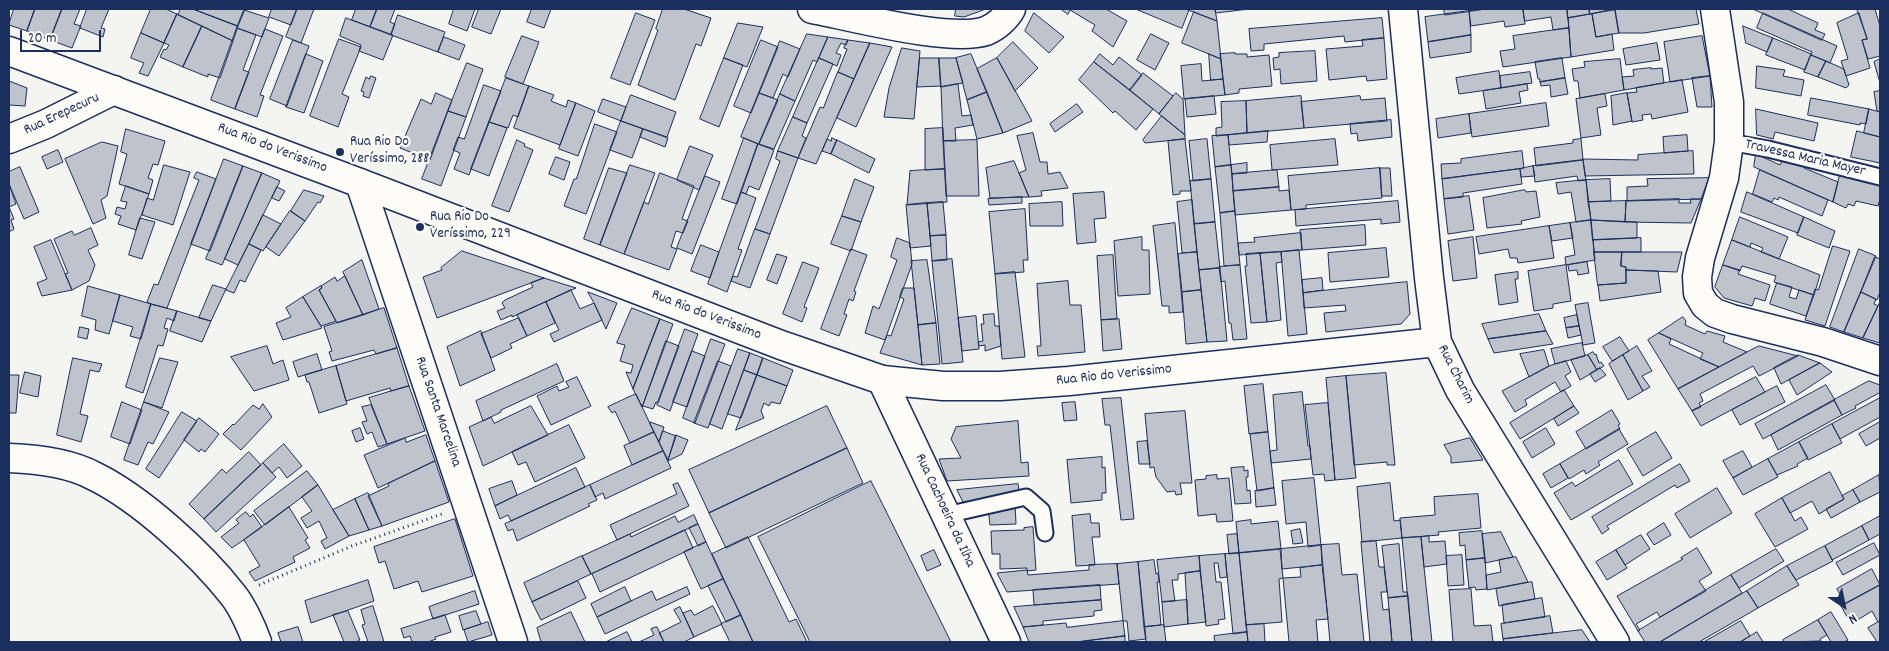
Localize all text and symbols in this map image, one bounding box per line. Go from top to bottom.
scale bar [22,20,104,52]
text: 20 m [28,28,56,50]
street label: Rua Erepecuru [21,90,103,140]
street label: Rua Rio do Verissimo [215,120,329,178]
place label: Rua Rio Do Veríssimo, 288 [350,134,429,169]
street label: Travessa Maria Mayer [1743,136,1867,182]
marker: Rua Rio Do Veríssimo, 288 [334,146,346,158]
place label: Rua Rio Do Veríssimo, 229 [430,209,511,244]
marker: Rua Rio Do Veríssimo, 229 [414,221,426,233]
street label: Rua Rio do Verissimo [649,287,763,345]
street label: Rua Charim [1432,342,1478,408]
street label: Rua Santa Marcelina [410,355,464,469]
street label: Rua Rio do Verissimo [1055,361,1173,391]
street label: Rua Cachoeira da Ilha [910,451,978,571]
north arrow [1819,581,1869,631]
text: N [1844,608,1861,629]

